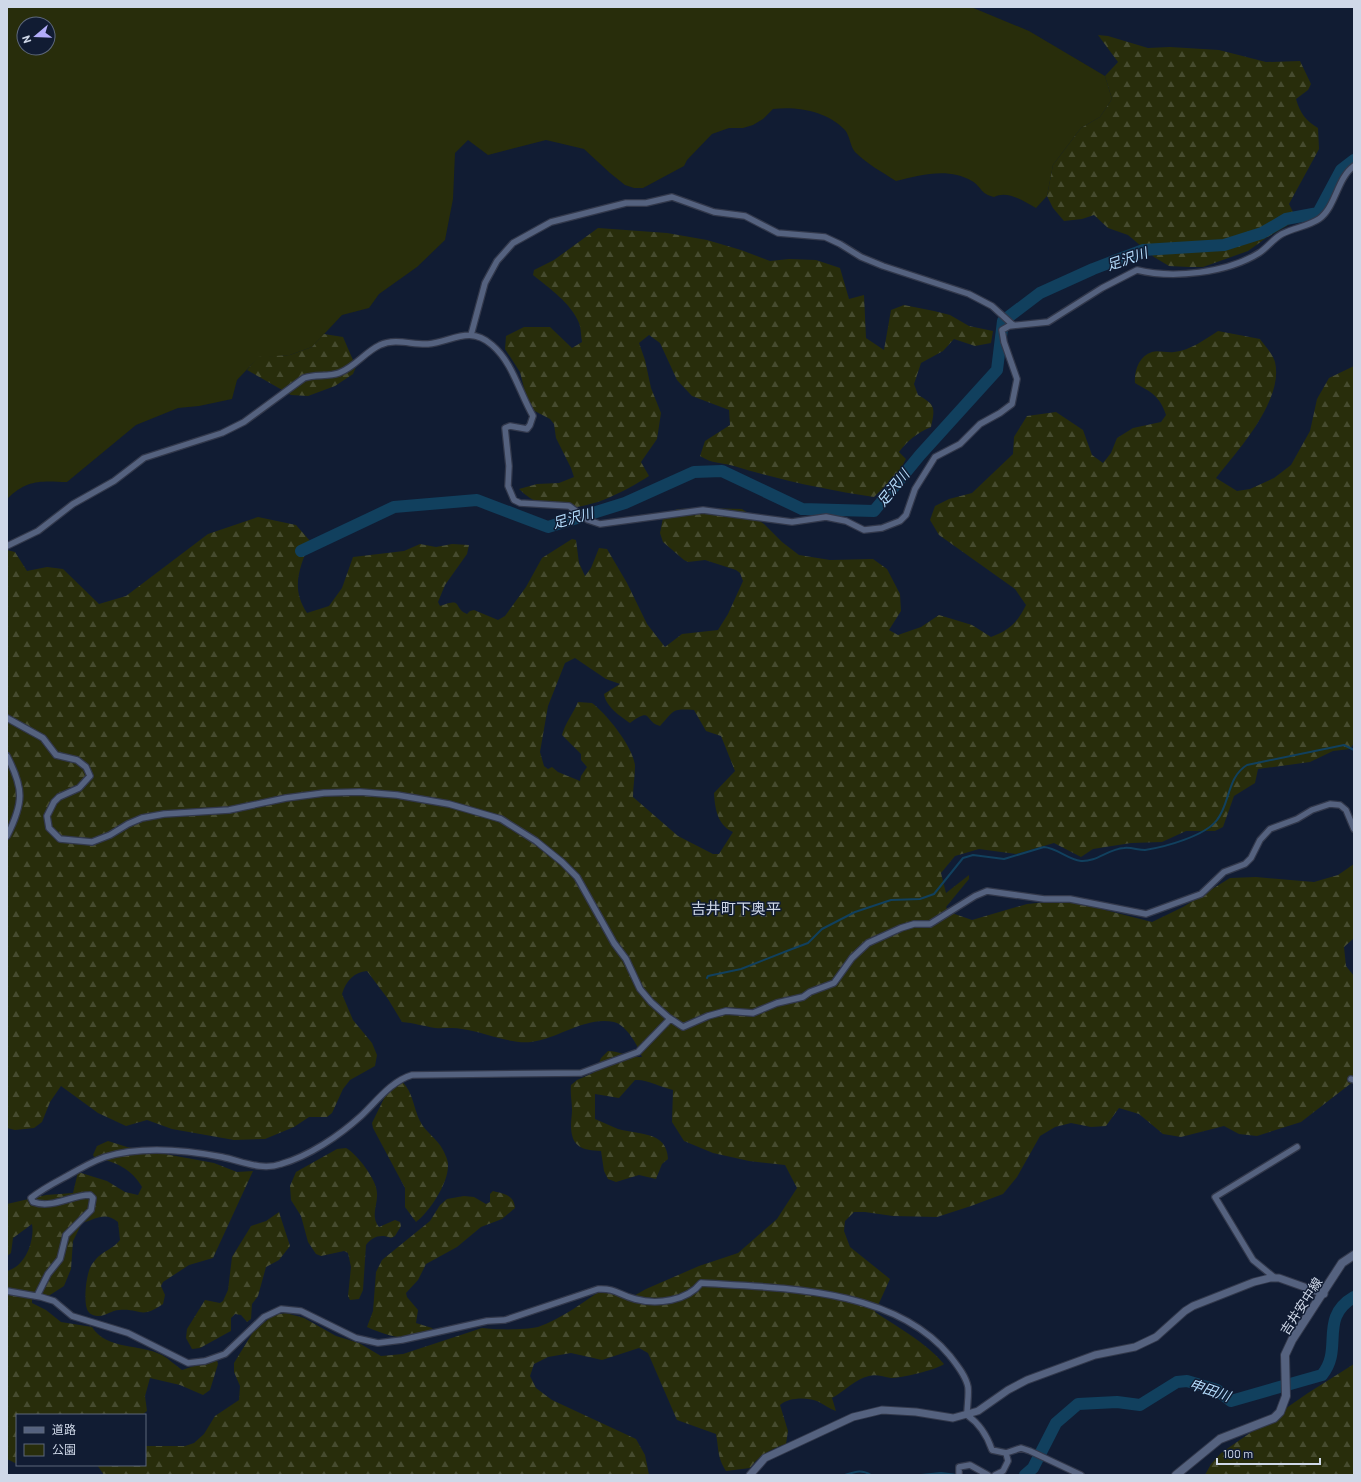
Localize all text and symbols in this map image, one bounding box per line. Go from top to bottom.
north arrow [16,16,56,56]
text: N [19,34,33,45]
water label: 足沢川 [1104,243,1151,273]
water label: 足沢川 [873,464,914,509]
water label: 足沢川 [550,503,597,531]
district label: 吉井町下奥平 [691,899,781,917]
street label: 吉井安中線 [1277,1274,1325,1338]
water label: 申田川 [1188,1375,1235,1405]
legend [16,1414,146,1466]
text: 道路 [52,1422,76,1436]
scale bar [1217,1440,1320,1466]
text: 公園 [52,1442,76,1456]
text: 100 m [1223,1446,1253,1460]

